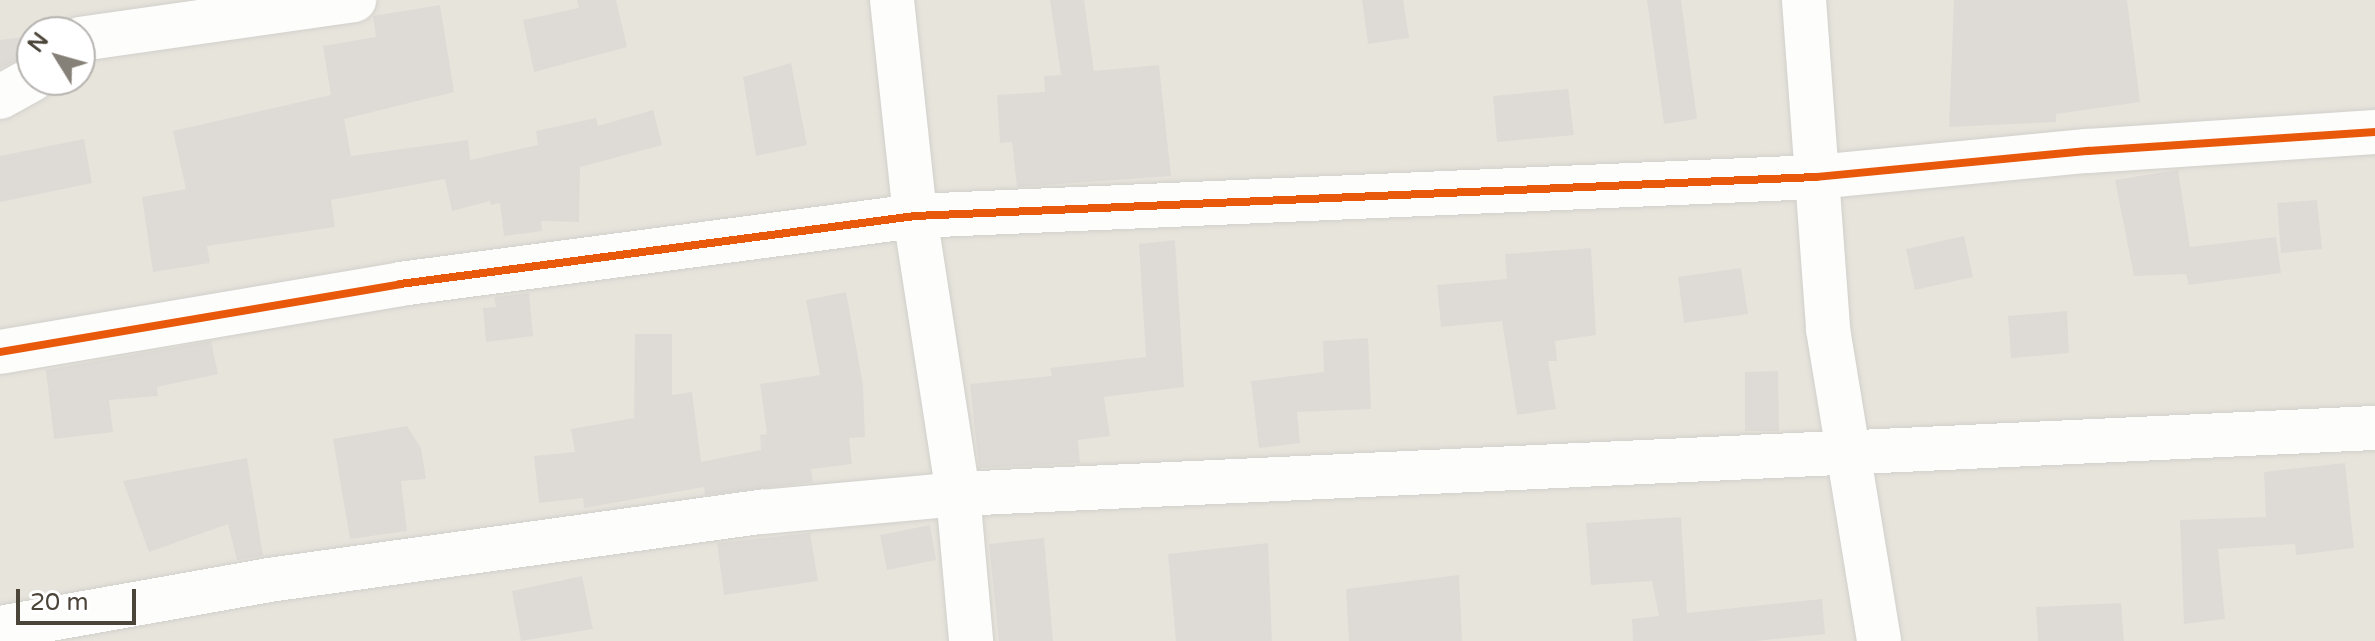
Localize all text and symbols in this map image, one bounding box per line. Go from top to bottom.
north arrow [16,16,96,96]
text: N [23,28,54,58]
scale bar [20,573,140,623]
text: 20 m [30,588,88,617]

